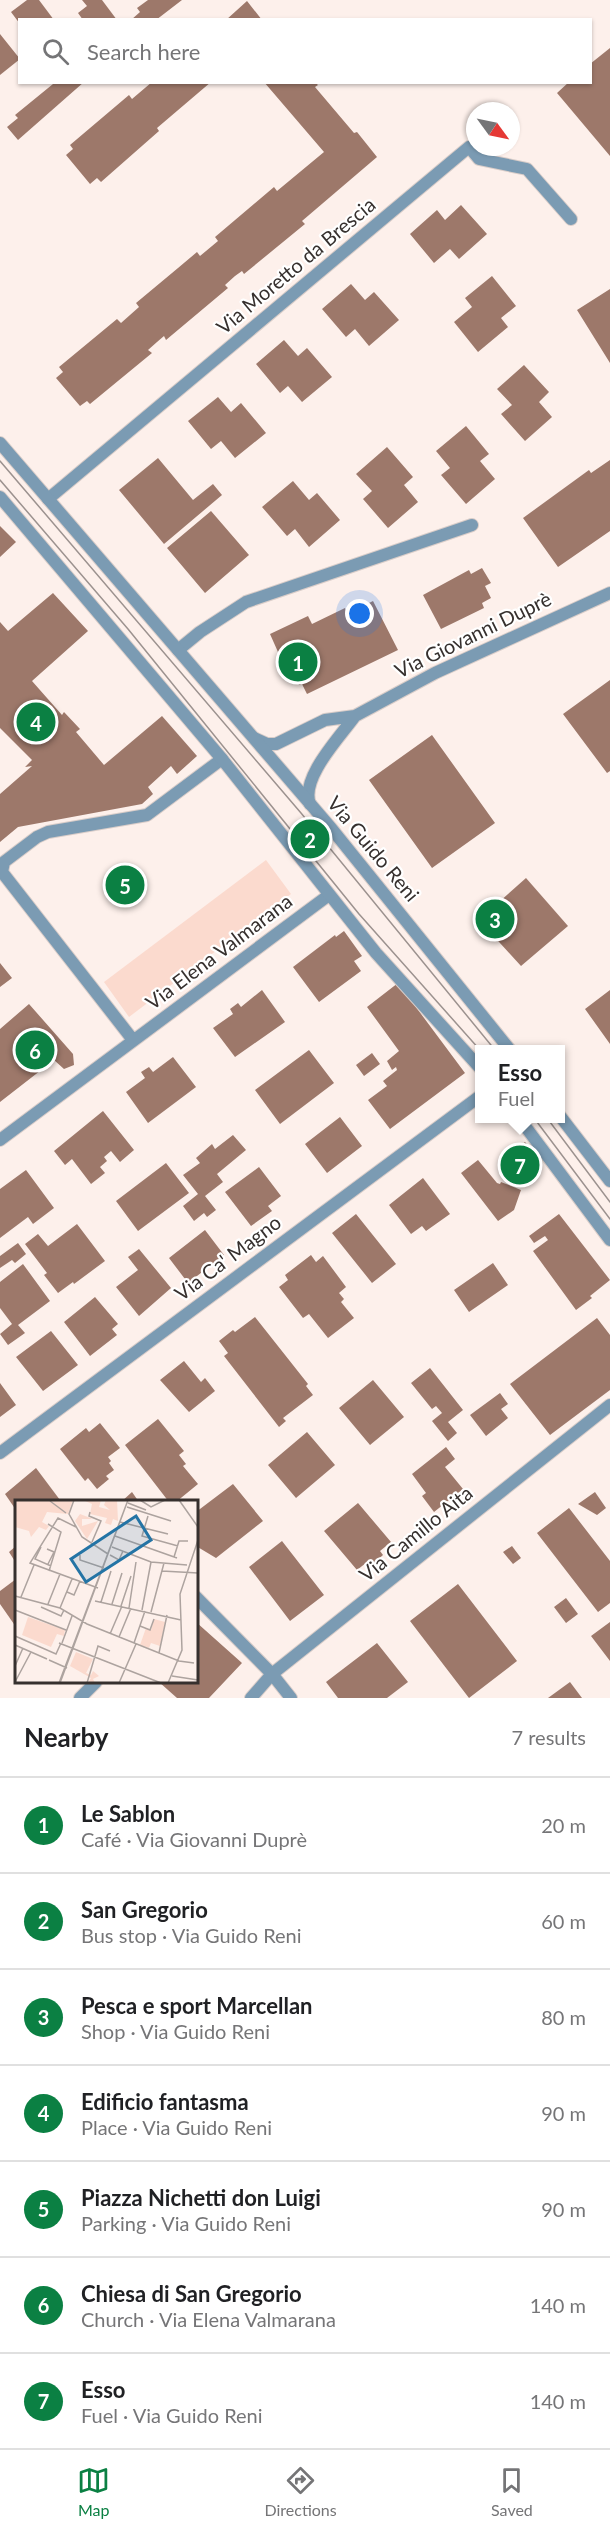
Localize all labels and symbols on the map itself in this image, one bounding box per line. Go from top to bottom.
north arrow [466,102,520,156]
street label: Via Moretto da Brescia [211,192,380,339]
street label: Via Giovanni Duprè [390,586,555,682]
your location [345,599,374,628]
pin: 1 [278,640,318,684]
pin: 4 [16,700,56,744]
street label: Via Guido Reni [323,791,425,906]
pin: 2 [290,816,330,862]
pin: 5 [106,862,144,908]
street label: Via Elena Valmarana [141,888,296,1014]
pin: 3 [476,896,514,942]
pin: 6 [15,1028,54,1072]
pin: 7 [500,1142,540,1188]
street label: Via Ca' Magno [170,1209,285,1305]
street label: Via Camillo Aita [354,1480,477,1586]
inset map [15,1500,198,1683]

